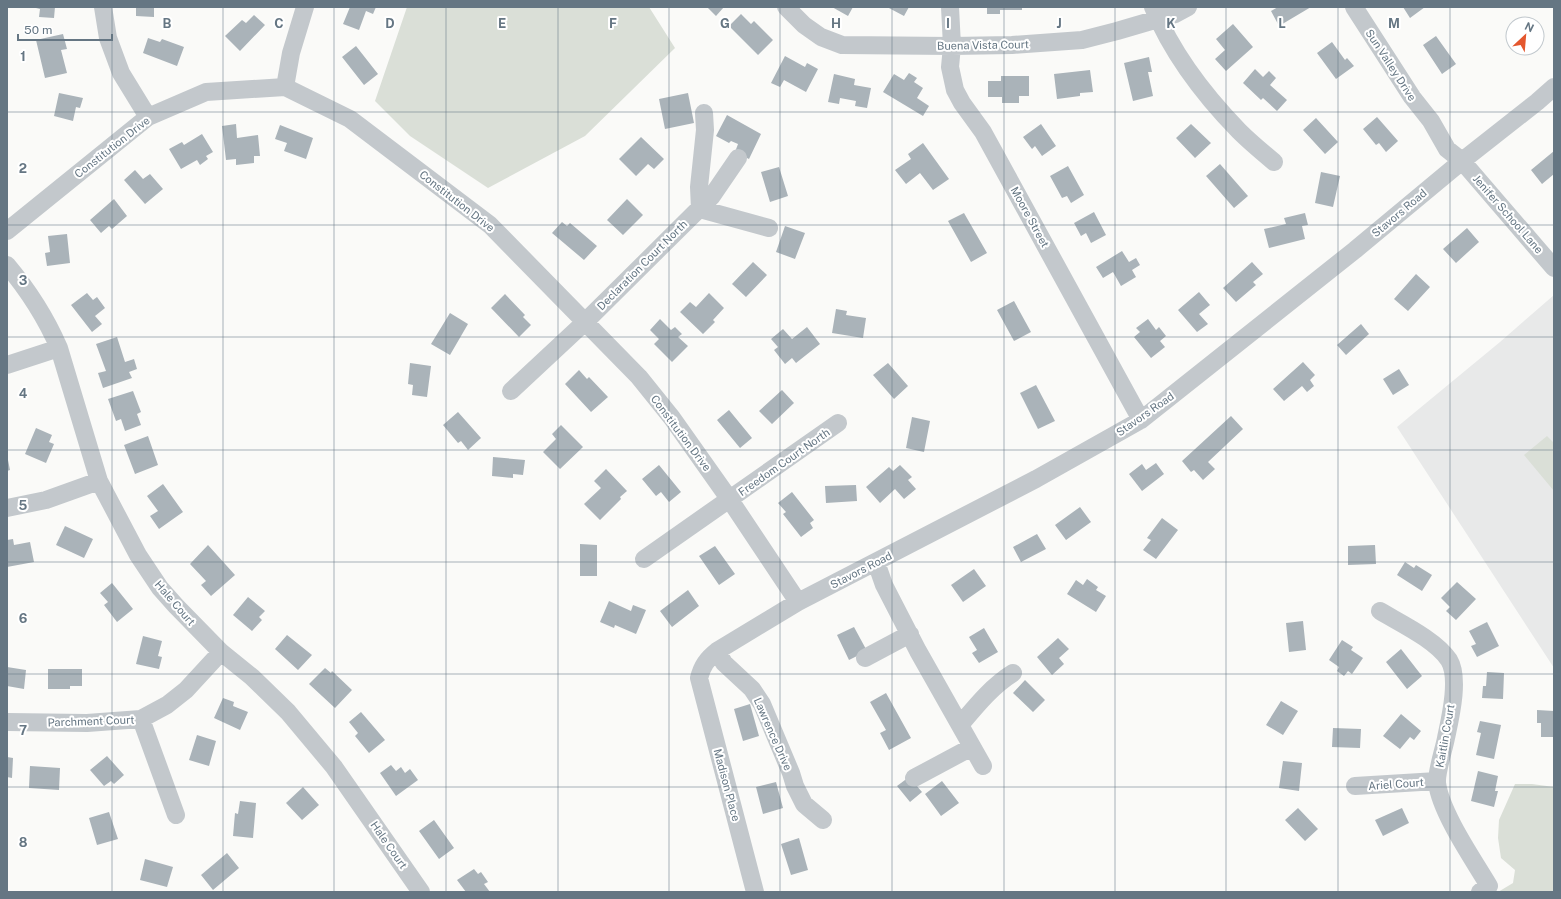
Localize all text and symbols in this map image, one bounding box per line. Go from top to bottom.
scale bar [18,16,112,42]
text: B [163,16,172,31]
text: C [274,16,284,31]
text: D [385,16,395,31]
text: E [498,16,506,31]
text: F [609,16,617,31]
text: G [720,16,730,31]
text: H [831,16,841,31]
text: I [946,16,950,31]
text: J [1056,16,1062,31]
text: K [1166,16,1176,31]
text: L [1278,16,1286,31]
text: M [1388,16,1400,31]
north arrow [1505,16,1545,56]
text: N [1523,20,1536,34]
text: 50 m [24,23,52,37]
street label: Sun Valley Drive [1363,27,1419,103]
street label: Buena Vista Court [937,38,1029,52]
text: 1 [20,49,26,64]
street label: Constitution Drive [72,114,152,180]
text: 2 [19,161,27,176]
street label: Constitution Drive [417,168,497,234]
street label: Jenifer School Lane [1471,172,1545,256]
street label: Moore Street [1008,185,1052,249]
street label: Stavors Road [1369,187,1429,239]
street label: Declaration Court North [595,218,689,312]
text: 3 [19,273,28,288]
text: 4 [19,386,28,401]
street label: Stavors Road [1114,390,1176,438]
street label: Constitution Drive [649,393,713,473]
street label: Freedom Court North [736,426,832,498]
text: 5 [19,498,28,513]
street label: Stavors Road [828,549,894,591]
street label: Hale Court [152,578,198,628]
text: 6 [19,611,28,626]
street label: Lawrence Drive [752,696,794,772]
street label: Kaitlin Court [1434,703,1456,769]
street label: Parchment Court [47,713,135,729]
text: 7 [19,723,27,738]
street label: Madison Place [712,747,742,823]
street label: Ariel Court [1368,776,1424,792]
street label: Hale Court [368,819,410,871]
text: 8 [19,835,28,850]

